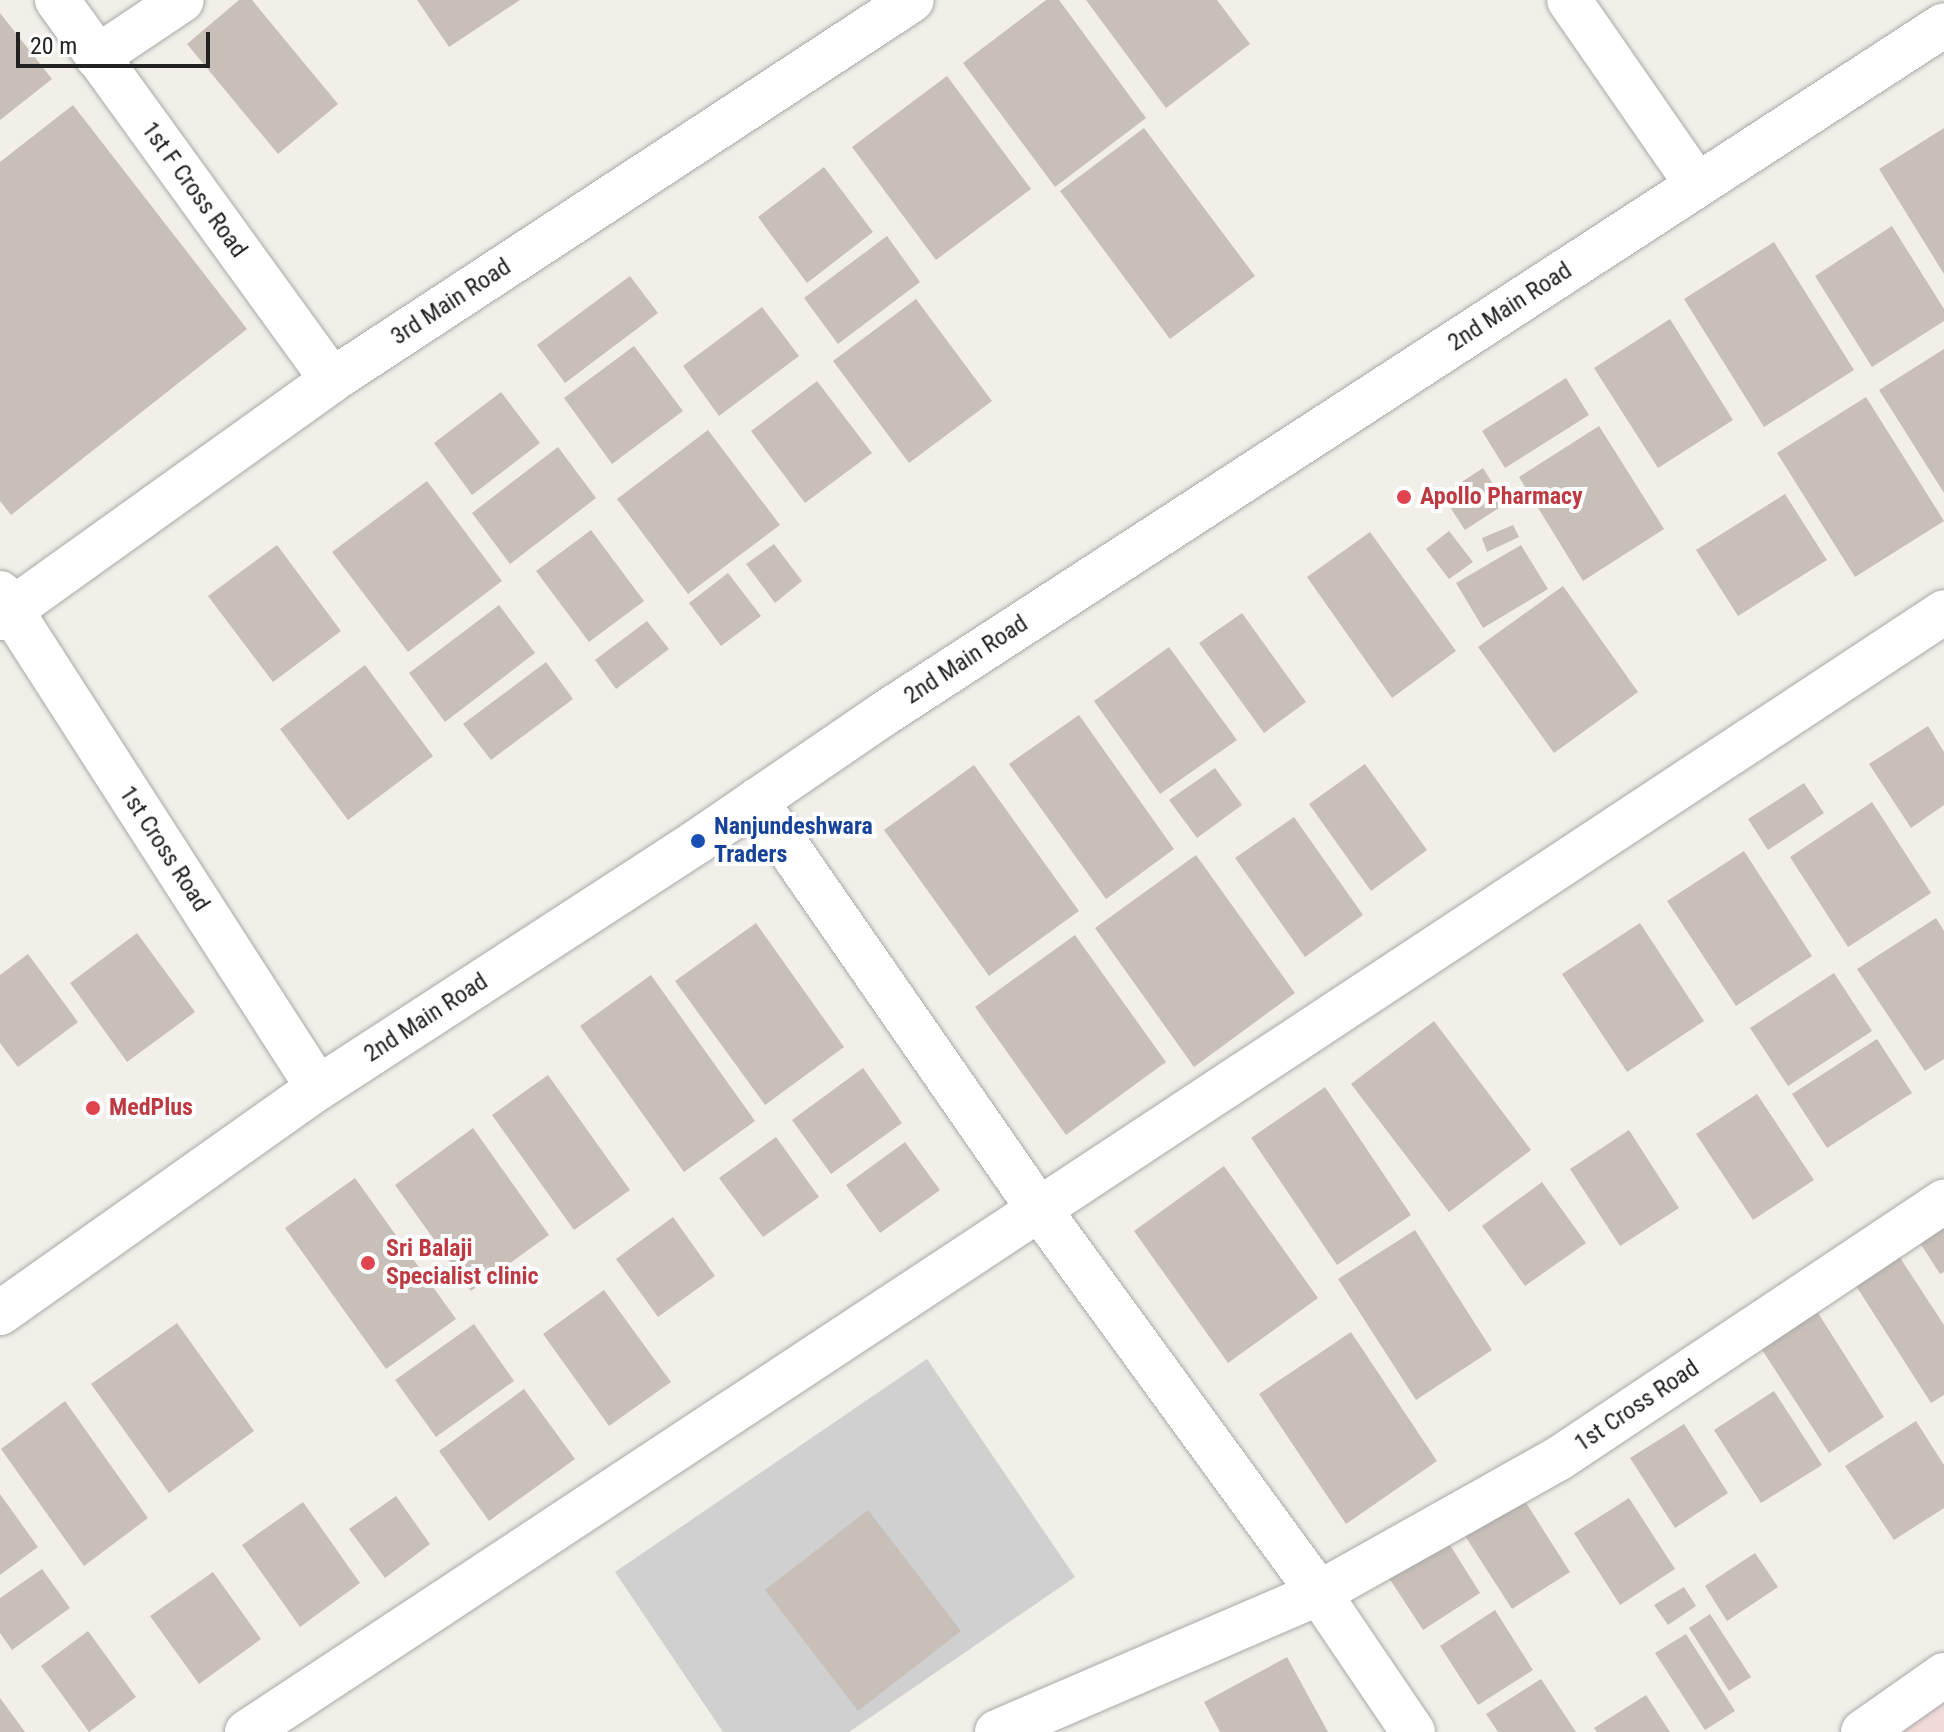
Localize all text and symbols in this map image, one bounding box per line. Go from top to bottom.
scale bar [20,16,214,66]
text: 20 m [30,32,77,60]
street label: 1st F Cross Road [135,117,253,263]
street label: 3rd Main Road [386,253,516,351]
street label: 2nd Main Road [1443,256,1577,358]
place label: Apollo Pharmacy [1420,483,1583,511]
marker: Apollo Pharmacy [1395,488,1413,506]
street label: 2nd Main Road [899,609,1033,711]
street label: 1st Cross Road [113,781,215,917]
place label: Nanjundeshwara Traders [714,813,873,869]
marker: Nanjundeshwara Traders [689,832,707,850]
street label: 2nd Main Road [359,967,493,1069]
place label: MedPlus [109,1094,193,1122]
marker: MedPlus [84,1099,102,1117]
place label: Sri Balaji Specialist clinic [386,1235,539,1291]
marker: Sri Balaji Specialist clinic [357,1252,379,1274]
street label: 1st Cross Road [1569,1354,1705,1458]

